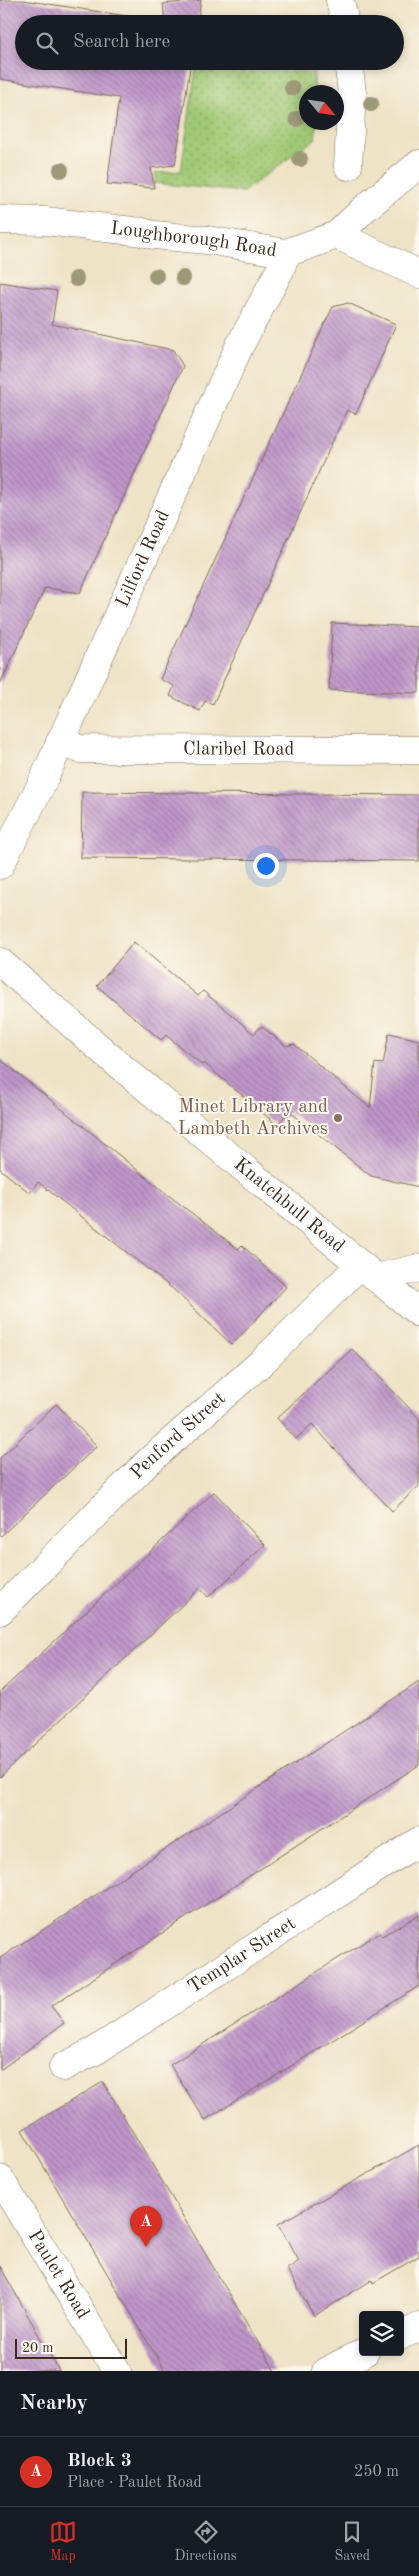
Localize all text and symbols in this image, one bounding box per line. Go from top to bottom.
search box [15,15,404,70]
icon: search [33,29,61,57]
text: Search here [73,33,170,52]
north arrow [299,85,344,130]
street label: Loughborough Road [110,219,278,261]
street label: Lilford Road [113,508,173,610]
street label: Claribel Road [183,740,295,759]
your location [253,853,279,879]
place label: Minet Library and Lambeth Archives [178,1098,328,1139]
marker: Minet Library and Lambeth Archives [332,1112,344,1124]
street label: Knatchbull Road [230,1155,348,1257]
street label: Penford Street [127,1389,229,1483]
street label: Templar Street [185,1914,299,1997]
pin: A [130,2206,162,2247]
street label: Paulet Road [24,2227,92,2322]
map controls [359,2311,404,2356]
button: layers [359,2311,404,2356]
scale bar [15,2336,128,2359]
text: 20 m [22,2341,53,2355]
text: Nearby [20,2393,88,2414]
text: Block 3 [67,2452,132,2471]
text: A [30,2464,42,2480]
text: 250 m [354,2464,399,2480]
text: Place · Paulet Road [67,2475,202,2491]
tab: Map [49,2518,77,2565]
tab: Directions [175,2518,237,2565]
tab: Saved [334,2518,370,2565]

